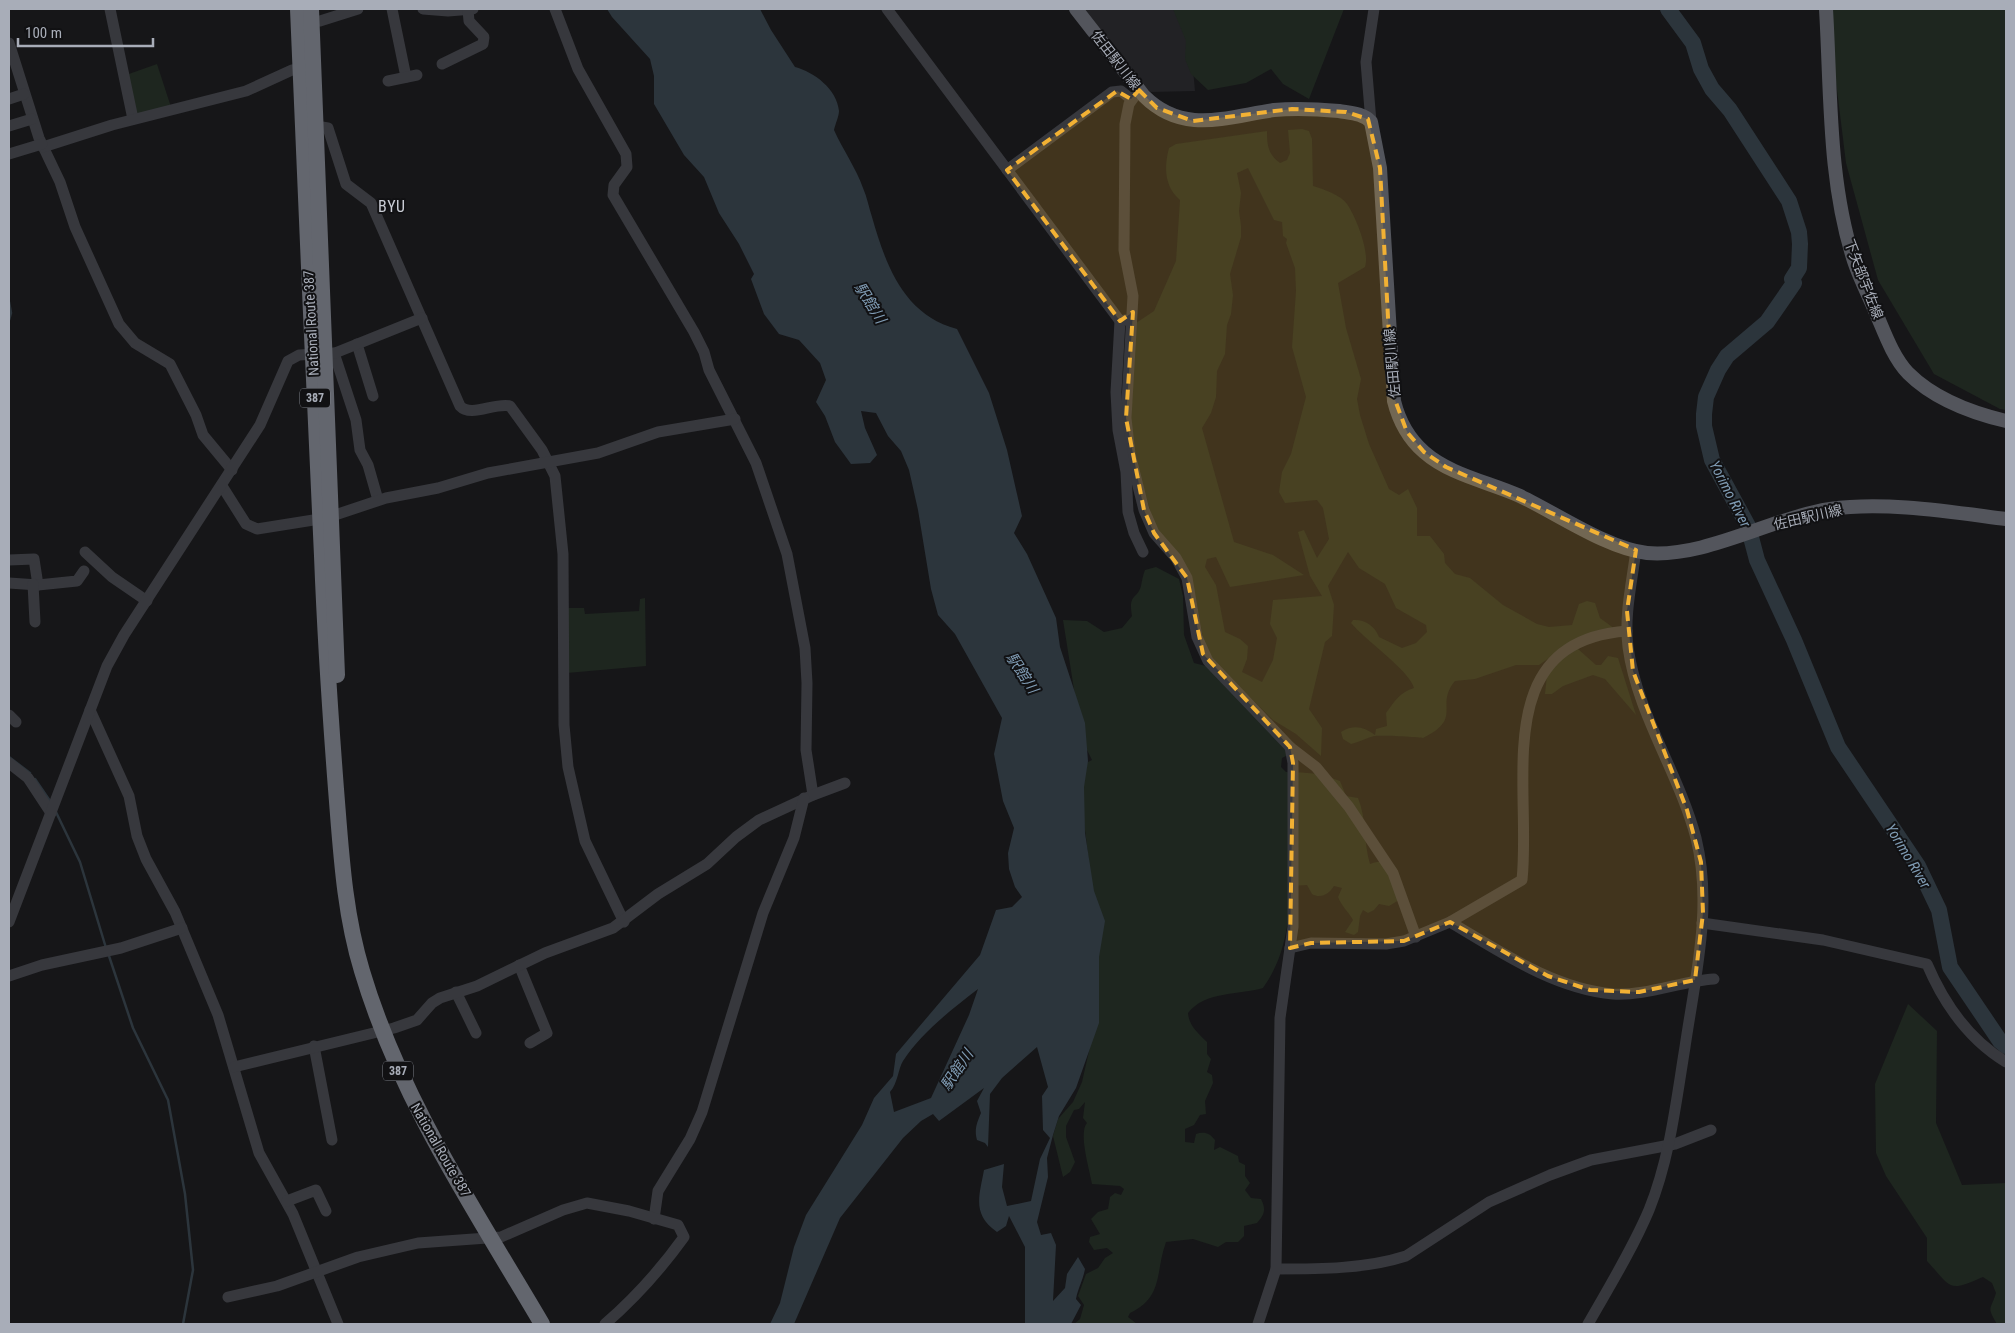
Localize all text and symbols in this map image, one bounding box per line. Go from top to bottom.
scale bar [18,15,152,47]
text: 100 m [25,24,62,42]
street label: 佐田駅川線 [1088,27,1144,93]
district label: BYU [378,197,406,216]
street label: 下矢部宇佐線 [1841,237,1887,321]
street label: National Route 387 [300,270,322,376]
water label: 駅館川 [850,279,891,329]
street label: 佐田駅川線 [1381,327,1403,399]
road number: 387 [300,388,330,408]
water label: Yorimo River [1706,458,1755,531]
street label: 佐田駅川線 [1772,501,1844,533]
water label: 駅館川 [1002,649,1043,698]
water label: Yorimo River [1882,820,1935,892]
water label: 駅館川 [937,1045,978,1094]
road number: 387 [383,1062,413,1080]
street label: National Route 387 [408,1100,474,1200]

